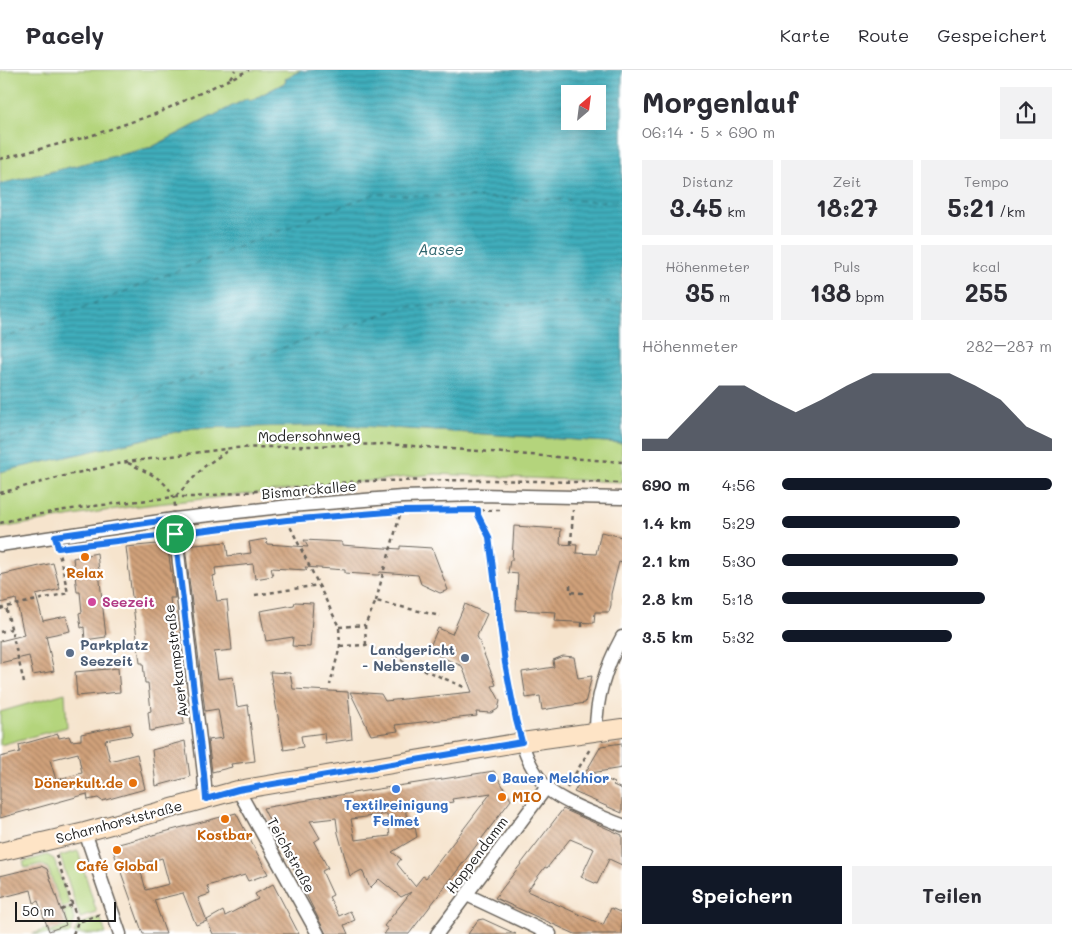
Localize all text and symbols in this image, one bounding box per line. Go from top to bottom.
text: Pacely [25,19,104,50]
text: Karte [780,23,830,47]
text: Route [858,23,909,47]
text: Gespeichert [937,23,1047,47]
text: Morgenlauf [642,84,798,120]
north arrow [561,85,606,130]
map controls [561,85,606,130]
button: share [1000,87,1052,139]
text: 06:14 · 5 × 690 m [642,121,775,142]
text: Distanz [682,172,733,191]
text: Zeit [833,172,861,191]
text: Tempo [964,172,1009,191]
text: 3.45 [670,191,723,223]
text: 18:27 [816,191,878,223]
text: 5:21 [947,191,995,223]
text: km [723,202,746,221]
text: /km [995,202,1025,221]
water label: Aasee [418,239,464,259]
text: Höhenmeter [666,257,750,276]
text: Puls [834,257,860,276]
text: kcal [972,257,1000,276]
text: 35 [685,276,715,308]
text: 138 [810,276,851,308]
text: 255 [965,276,1008,308]
text: m [715,287,730,306]
text: bpm [851,287,884,306]
text: Höhenmeter [642,335,738,356]
text: 282–287 m [966,335,1052,356]
street label: Modersohnweg [258,425,360,446]
text: 690 m [642,474,690,495]
text: 4:56 [722,474,755,495]
street label: Bismarckallee [261,476,357,503]
text: 1.4 km [642,512,691,533]
text: 5:29 [722,512,755,533]
pin [154,513,196,555]
icon: arrive [161,520,189,548]
text: 2.1 km [642,550,690,571]
text: 5:30 [722,550,756,571]
marker: Relax [79,551,91,563]
place label: Relax [66,563,104,582]
text: 2.8 km [642,588,693,609]
text: 5:18 [722,588,753,609]
place label: Seezeit [102,592,155,611]
marker: Seezeit [86,596,98,608]
street label: Averkampstraße [159,604,192,719]
text: 3.5 km [642,626,693,647]
text: 5:32 [722,626,755,647]
place label: Parkplatz Seezeit [80,635,148,670]
place label: Landgericht - Nebenstelle [362,640,455,675]
marker: Parkplatz Seezeit [64,647,76,659]
marker: Landgericht - Nebenstelle [459,652,471,664]
place label: Bauer Melchior [502,768,609,787]
marker: Bauer Melchior [486,772,498,784]
place label: Dönerkult.de [34,773,123,792]
marker: Dönerkult.de [127,777,139,789]
marker: Textilreinigung Felmet [390,783,402,795]
place label: MIO [512,787,542,806]
marker: MIO [496,791,508,803]
place label: Textilreinigung Felmet [344,795,448,830]
street label: Scharnhorststraße [54,796,184,848]
street label: Hoppendamm [441,812,512,897]
marker: Kostbar [219,813,231,825]
street label: Teichstraße [263,814,320,896]
place label: Kostbar [197,825,253,844]
marker: Café Global [111,844,123,856]
place label: Café Global [76,856,158,875]
button: Speichern [642,866,842,924]
button: Teilen [852,866,1052,924]
scale bar [15,899,116,922]
text: 50 m [22,901,54,920]

